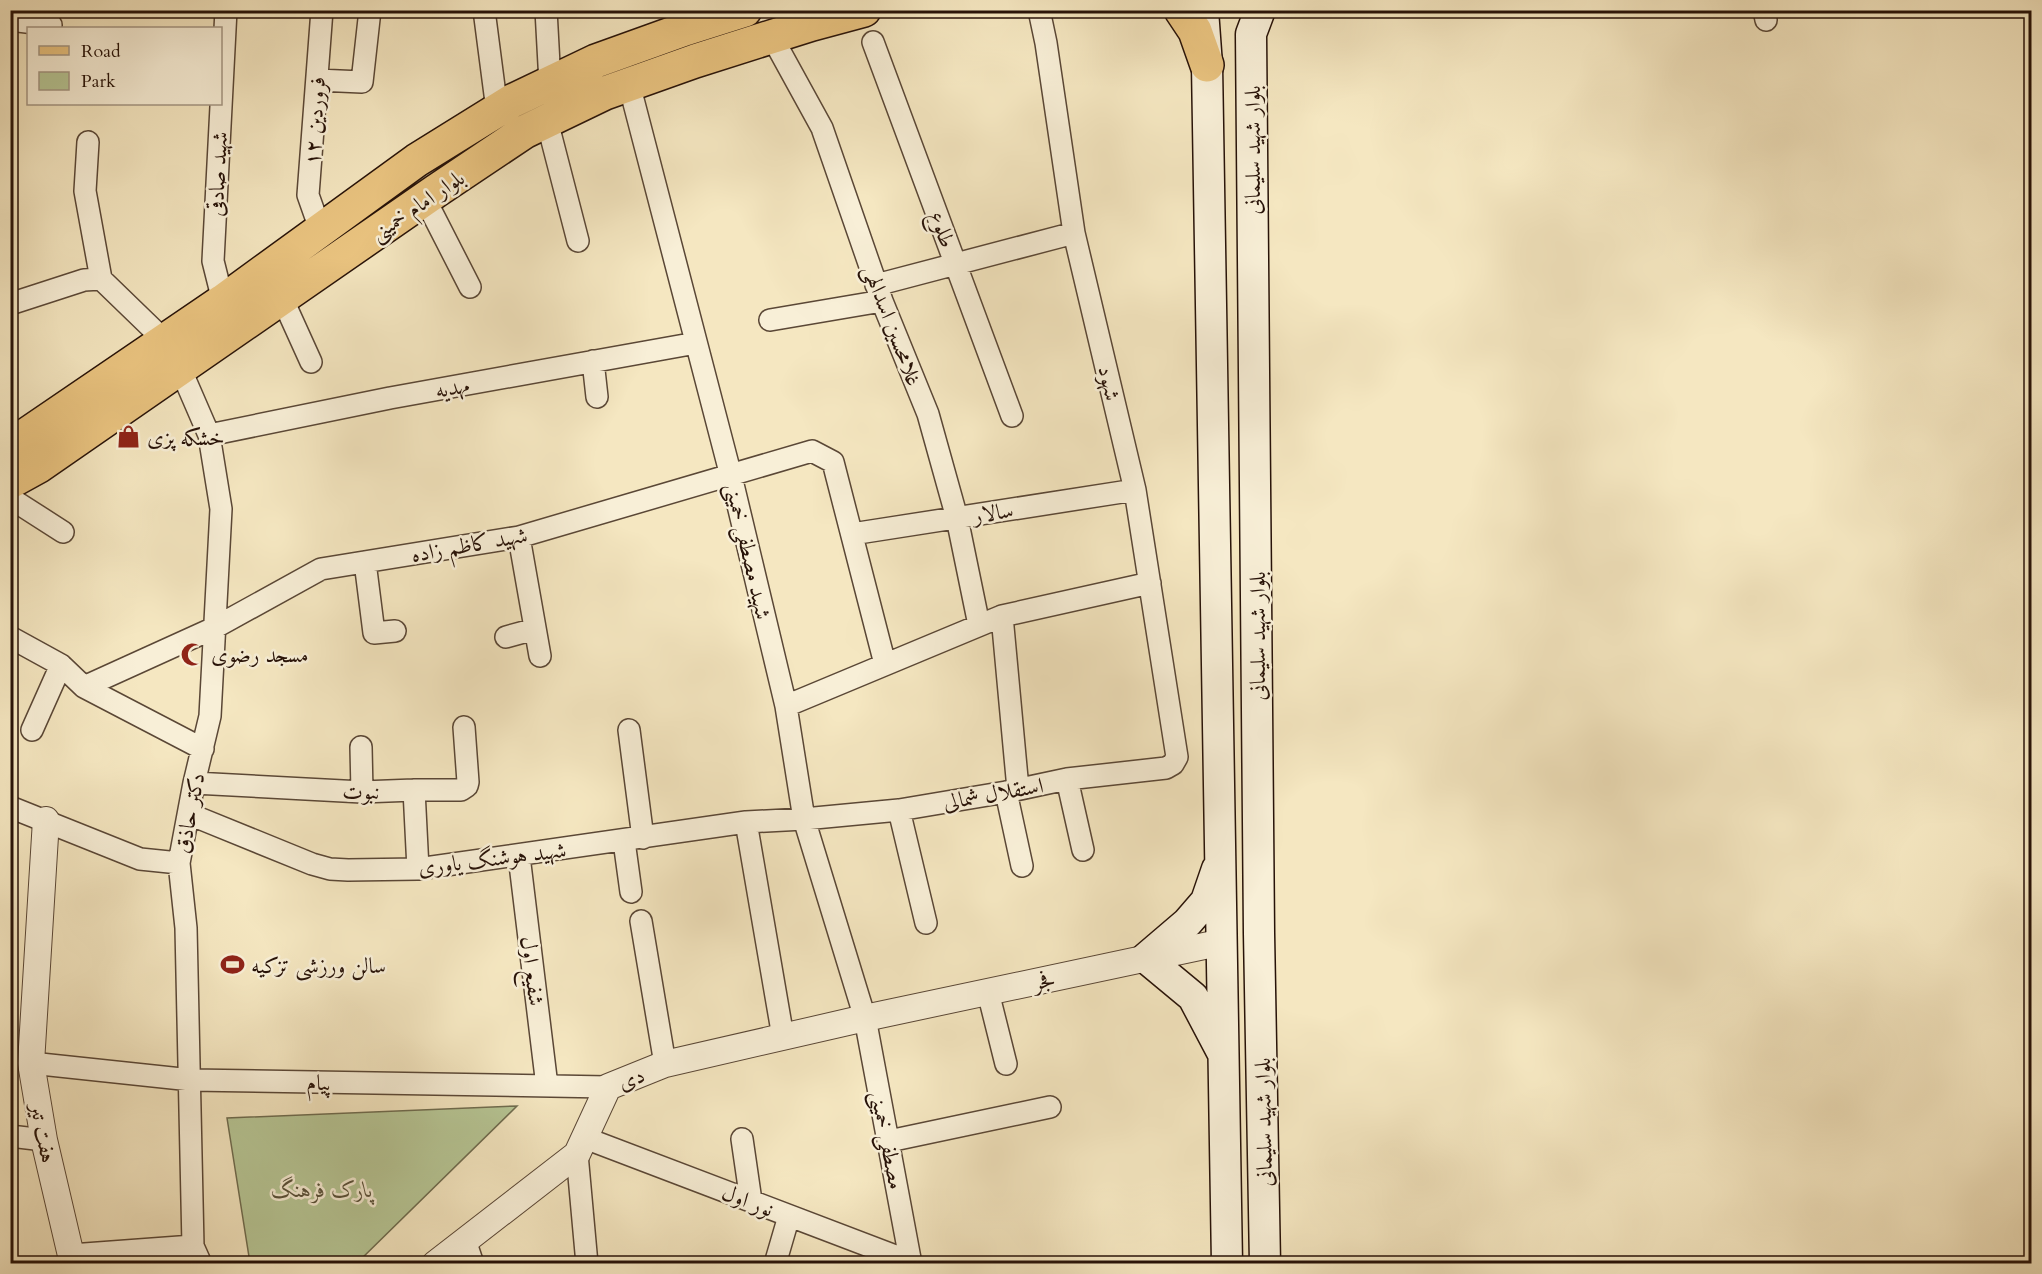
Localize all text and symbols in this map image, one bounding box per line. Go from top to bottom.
legend [27,27,222,105]
text: Road [81,39,121,64]
text: Park [81,69,116,94]
street label: ۱۲ فروردین [297,76,333,166]
street label: بلوار شهید سلیمانی [1238,85,1268,215]
street label: شهید صادقی [201,131,235,217]
street label: بلوار امام خمینی [364,163,473,252]
street label: طلوع [919,207,962,253]
street label: غلامحسین اسدالهی [855,260,929,390]
street label: شهود [1090,363,1128,404]
street label: مهدیه [433,370,472,406]
place label: خشکه پزی [147,423,225,453]
shop icon: خشکه پزی [116,424,142,450]
street label: شهید مصطفی خمینی [717,480,778,623]
street label: سالار [969,495,1015,531]
street label: شهید کاظم زاده [409,520,531,575]
street label: بلوار شهید سلیمانی [1243,571,1273,701]
place label: مسجد رضوی [211,640,309,670]
mosque icon: مسجد رضوی [180,641,206,667]
street label: دکتر حاذق [167,770,212,856]
street label: استقلال شمالی [941,770,1046,818]
street label: نبوت [342,777,380,807]
street label: شهید هوشنگ یاوری [416,835,568,883]
street label: شفیع اول [509,935,551,1008]
place label: سالن ورزشی تزکیه [251,951,386,981]
sports icon: سالن ورزشی تزکیه [220,952,246,978]
street label: فجر [1028,964,1058,998]
street label: بلوار شهید سلیمانی [1248,1057,1280,1187]
street label: دی [614,1060,649,1098]
street label: پیام [306,1068,332,1102]
street label: مصطفی خمینی [862,1088,911,1192]
street label: هفت تیر [22,1099,63,1165]
park label: پارک فرهنگ [271,1175,375,1206]
street label: نور اول [717,1177,778,1224]

